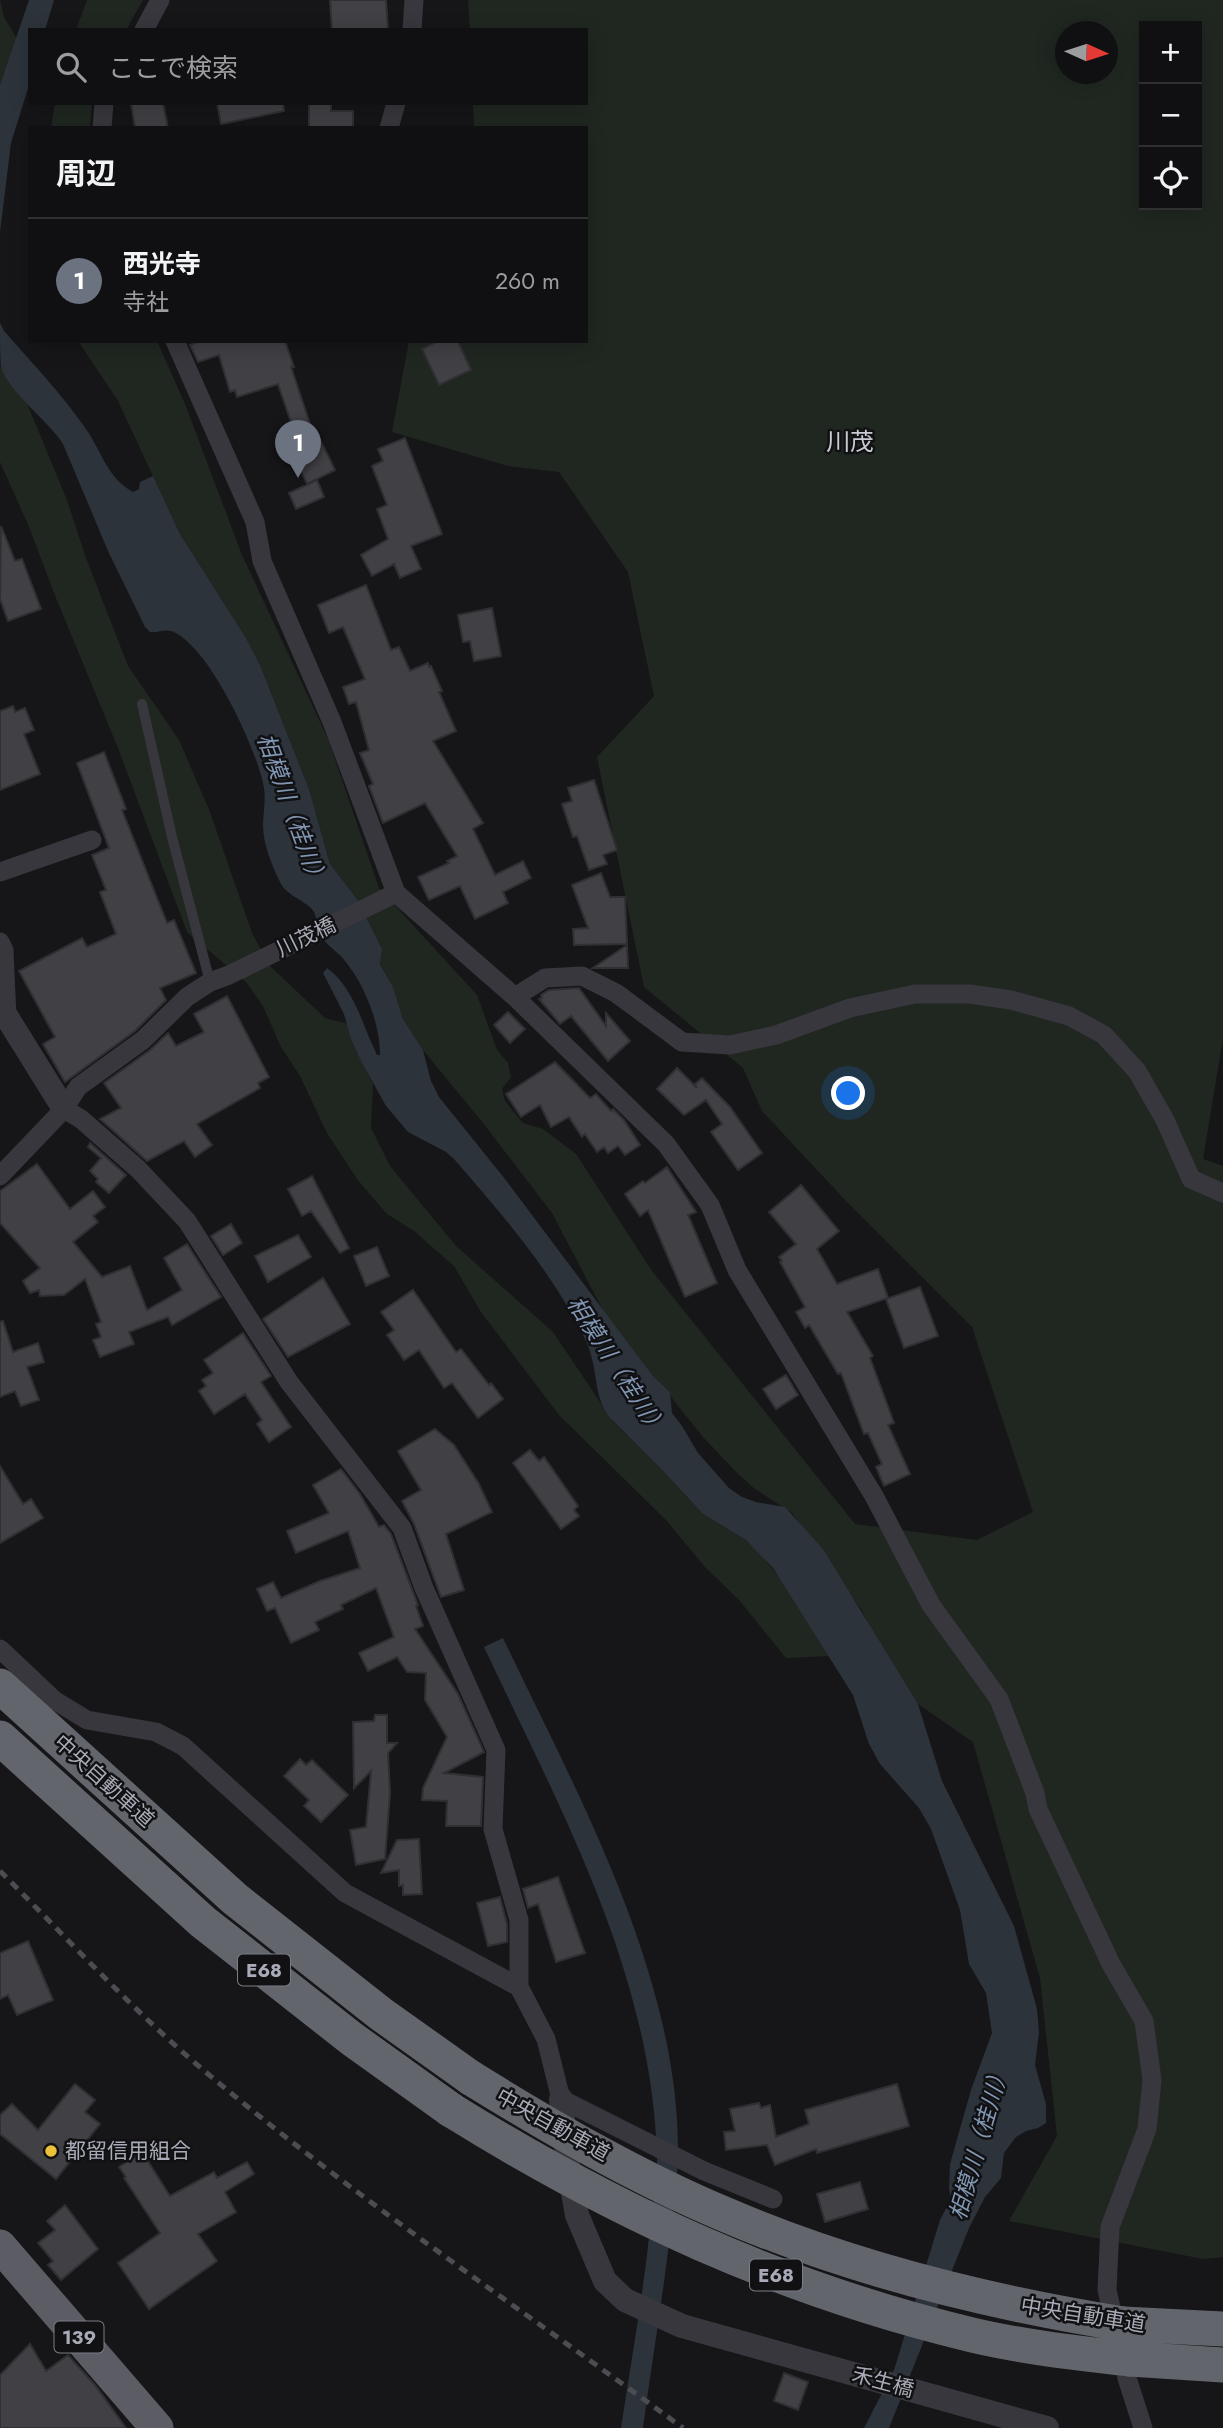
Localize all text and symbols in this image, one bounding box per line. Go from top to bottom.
north arrow [1055,21,1118,84]
map controls [1139,21,1202,210]
button: + [1139,21,1202,84]
search box [28,28,588,105]
icon: search [52,48,90,86]
text: ここで検索 [108,49,238,87]
button: − [1139,84,1202,147]
button: locate [1139,147,1202,210]
text: 周辺 [56,152,116,195]
text: 西光寺 [123,245,201,283]
text: 1 [73,264,85,298]
text: 260 m [495,264,560,298]
text: 寺社 [123,285,169,319]
pin: 1 [275,420,321,478]
district label: 川茂 [826,424,874,459]
water label: 相模川（桂川） [248,729,336,891]
street label: 川茂橋 [271,910,341,964]
your location [831,1076,865,1110]
water label: 相模川（桂川） [559,1289,675,1443]
street label: 中央自動車道 [47,1728,161,1834]
road number: E68 [238,1954,290,1986]
water label: 相模川（桂川） [940,2060,1018,2224]
street label: 中央自動車道 [491,2081,615,2169]
place label: 都留信用組合 [65,2136,191,2166]
marker: 都留信用組合 [43,2143,59,2159]
road number: E68 [750,2260,802,2290]
street label: 中央自動車道 [1018,2290,1148,2340]
road number: 139 [55,2322,104,2352]
street label: 禾生橋 [849,2359,917,2405]

